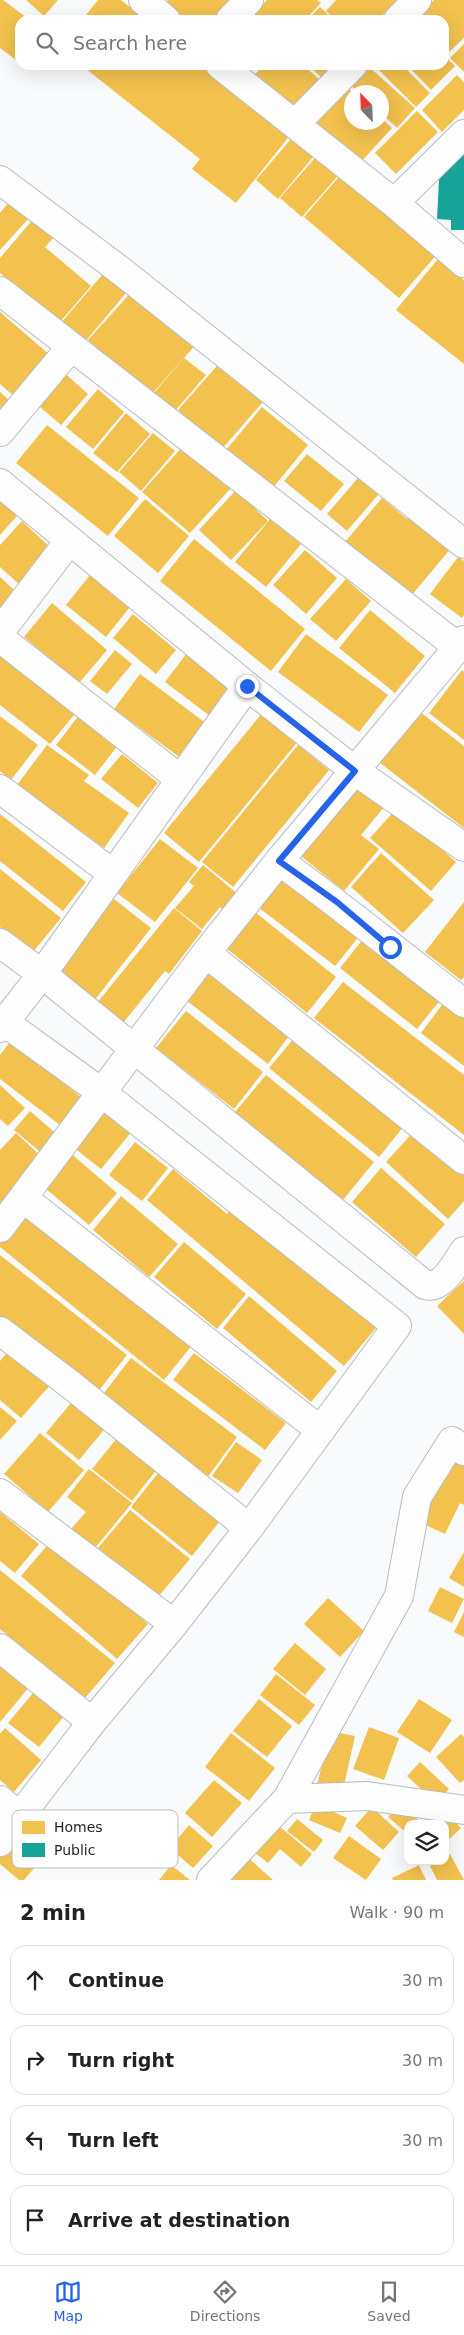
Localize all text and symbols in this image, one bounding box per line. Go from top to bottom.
search box [15,15,449,70]
icon: search [33,29,61,57]
text: Search here [73,32,187,54]
north arrow [344,85,389,130]
route end [236,675,259,698]
route start [379,936,402,959]
legend [12,1810,178,1868]
text: Homes [54,1819,103,1835]
map controls [404,1820,449,1865]
button: layers [404,1820,449,1865]
text: Public [54,1842,95,1858]
text: 2 min [20,1901,86,1925]
text: Walk · 90 m [349,1903,444,1922]
icon: ahead [21,1966,49,1994]
text: Continue [68,1969,164,1991]
text: 30 m [402,1971,443,1990]
icon: right [21,2046,49,2074]
text: Turn right [68,2049,174,2071]
text: 30 m [402,2051,443,2070]
icon: left [21,2126,49,2154]
text: Turn left [68,2129,159,2151]
text: 30 m [402,2131,443,2150]
icon: arrive [21,2206,49,2234]
text: Arrive at destination [68,2209,290,2231]
tab: Map [53,2278,83,2324]
tab: Directions [190,2278,260,2324]
tab: Saved [367,2278,411,2324]

